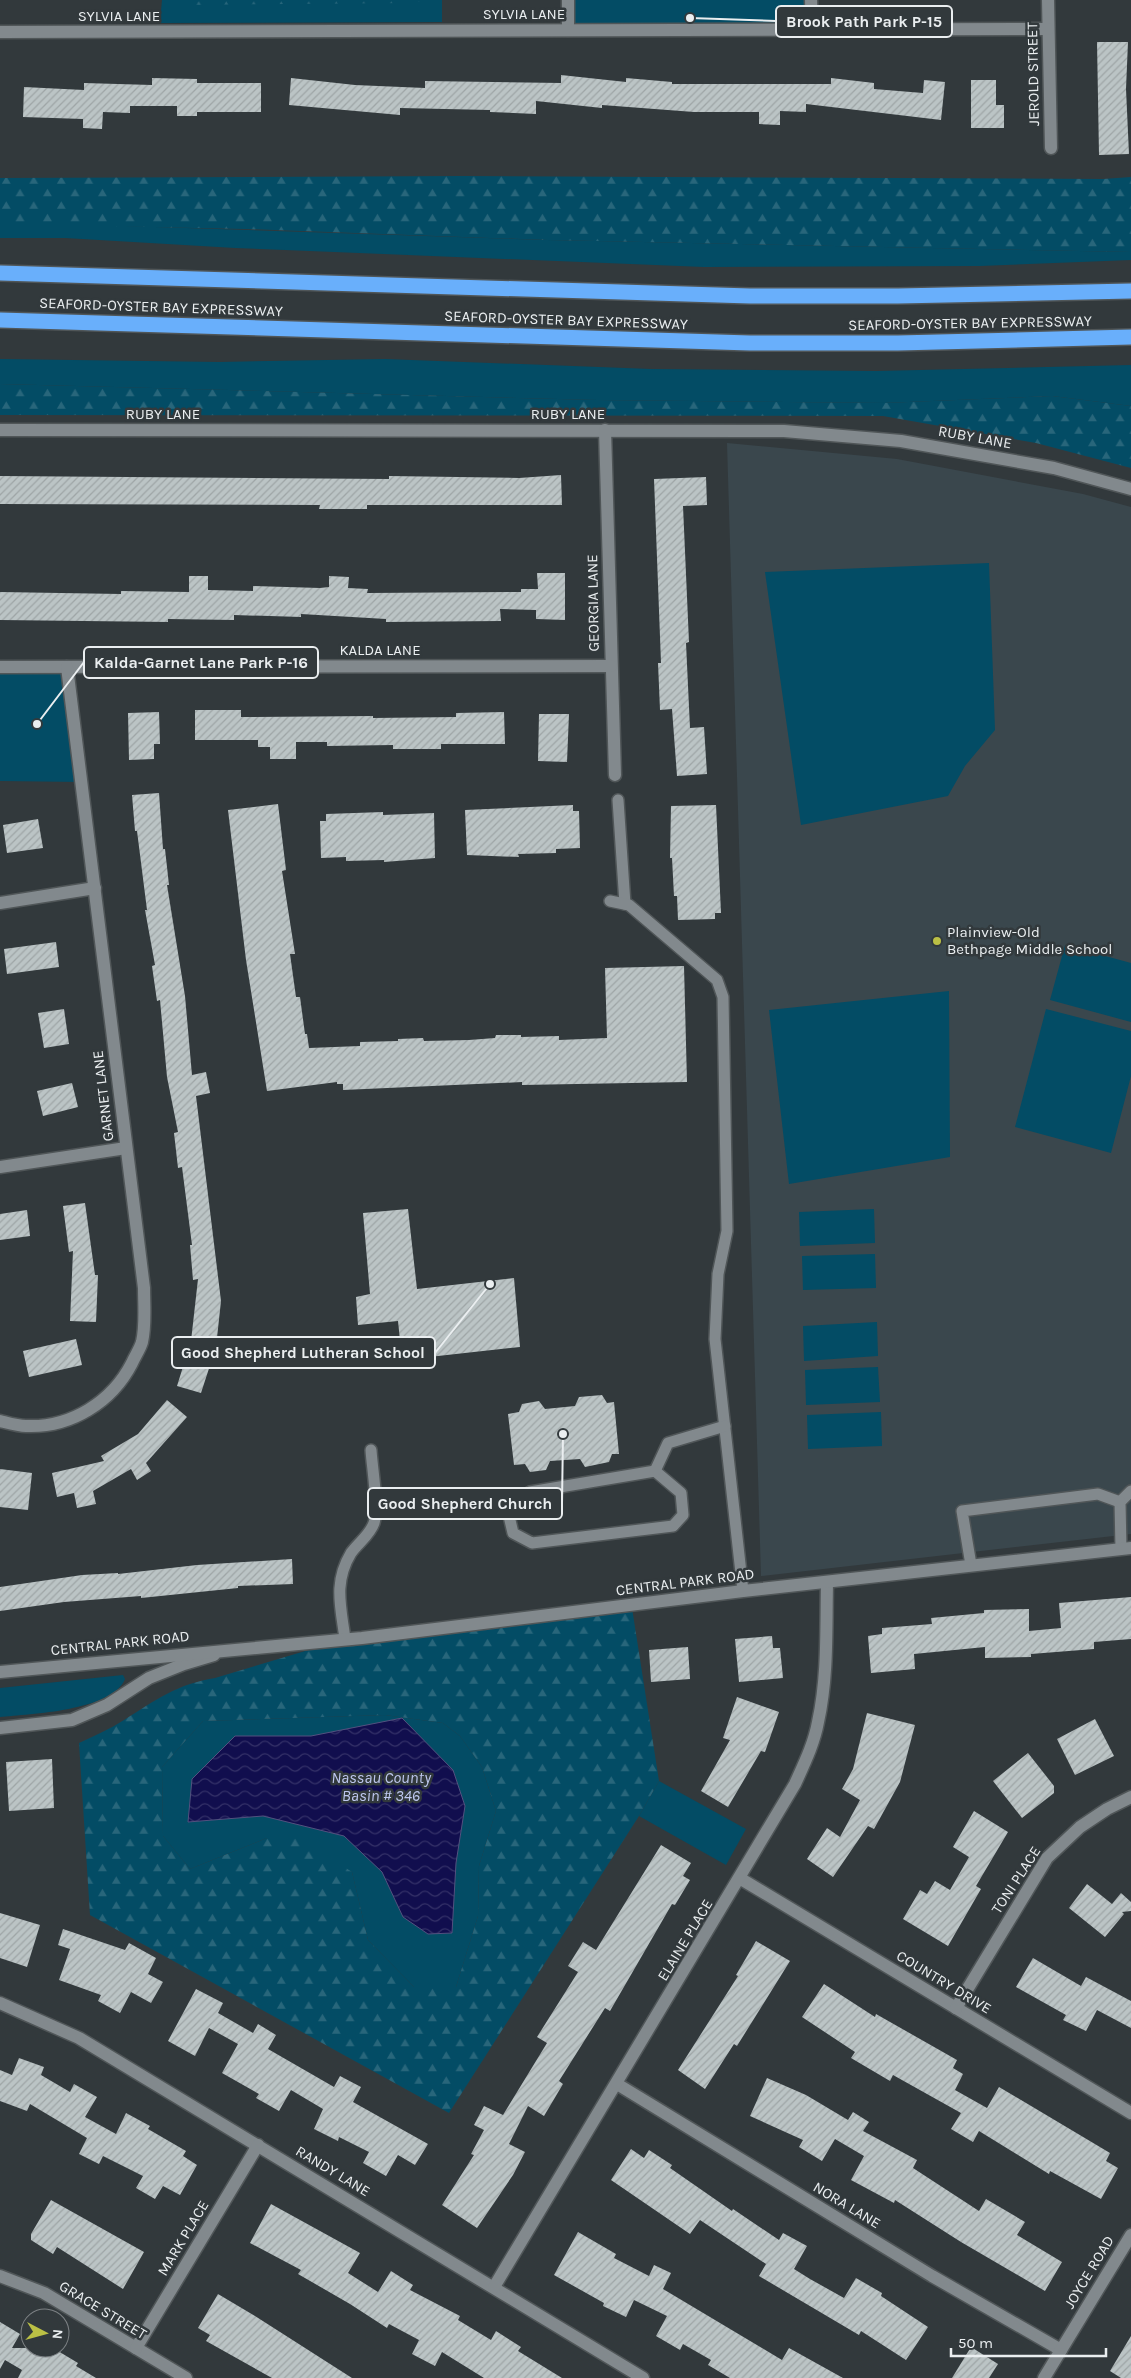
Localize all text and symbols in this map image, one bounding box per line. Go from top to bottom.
street label: SYLVIA LANE [483,5,565,23]
callout: Brook Path Park P-15 [776,6,952,37]
street label: SYLVIA LANE [78,7,160,25]
text: Brook Path Park P-15 [786,12,942,31]
street label: JEROLD STREET [1023,21,1043,126]
street label: SEAFORD-OYSTER BAY EXPRESSWAY [39,294,284,320]
street label: SEAFORD-OYSTER BAY EXPRESSWAY [444,307,689,333]
street label: SEAFORD-OYSTER BAY EXPRESSWAY [848,312,1093,334]
street label: RUBY LANE [126,405,200,423]
street label: RUBY LANE [531,405,605,423]
street label: RUBY LANE [937,422,1013,452]
street label: GEORGIA LANE [583,554,603,652]
street label: KALDA LANE [339,641,421,659]
callout: Kalda-Garnet Lane Park P-16 [84,647,318,678]
text: Kalda-Garnet Lane Park P-16 [94,653,308,672]
place label: Plainview-Old Bethpage Middle School [947,923,1112,958]
marker: Plainview-Old Bethpage Middle School [931,935,943,947]
street label: GARNET LANE [88,1049,118,1143]
callout: Good Shepherd Lutheran School [172,1337,435,1368]
text: Good Shepherd Lutheran School [181,1343,425,1362]
callout: Good Shepherd Church [368,1488,562,1519]
text: Good Shepherd Church [378,1494,552,1513]
street label: CENTRAL PARK ROAD [615,1565,755,1599]
street label: CENTRAL PARK ROAD [50,1627,190,1659]
water label: Nassau County Basin # 346 [331,1768,432,1805]
street label: TONI PLACE [988,1843,1044,1917]
street label: ELAINE PLACE [654,1896,716,1984]
street label: COUNTRY DRIVE [893,1947,995,2017]
street label: RANDY LANE [292,2142,374,2200]
street label: NORA LANE [810,2178,884,2232]
street label: MARK PLACE [153,2197,213,2279]
street label: JOYCE ROAD [1060,2232,1118,2312]
street label: GRACE STREET [56,2277,150,2343]
north arrow [20,2308,70,2358]
scale bar [951,2326,1106,2358]
text: N [48,2328,66,2340]
text: 50 m [958,2334,993,2352]

